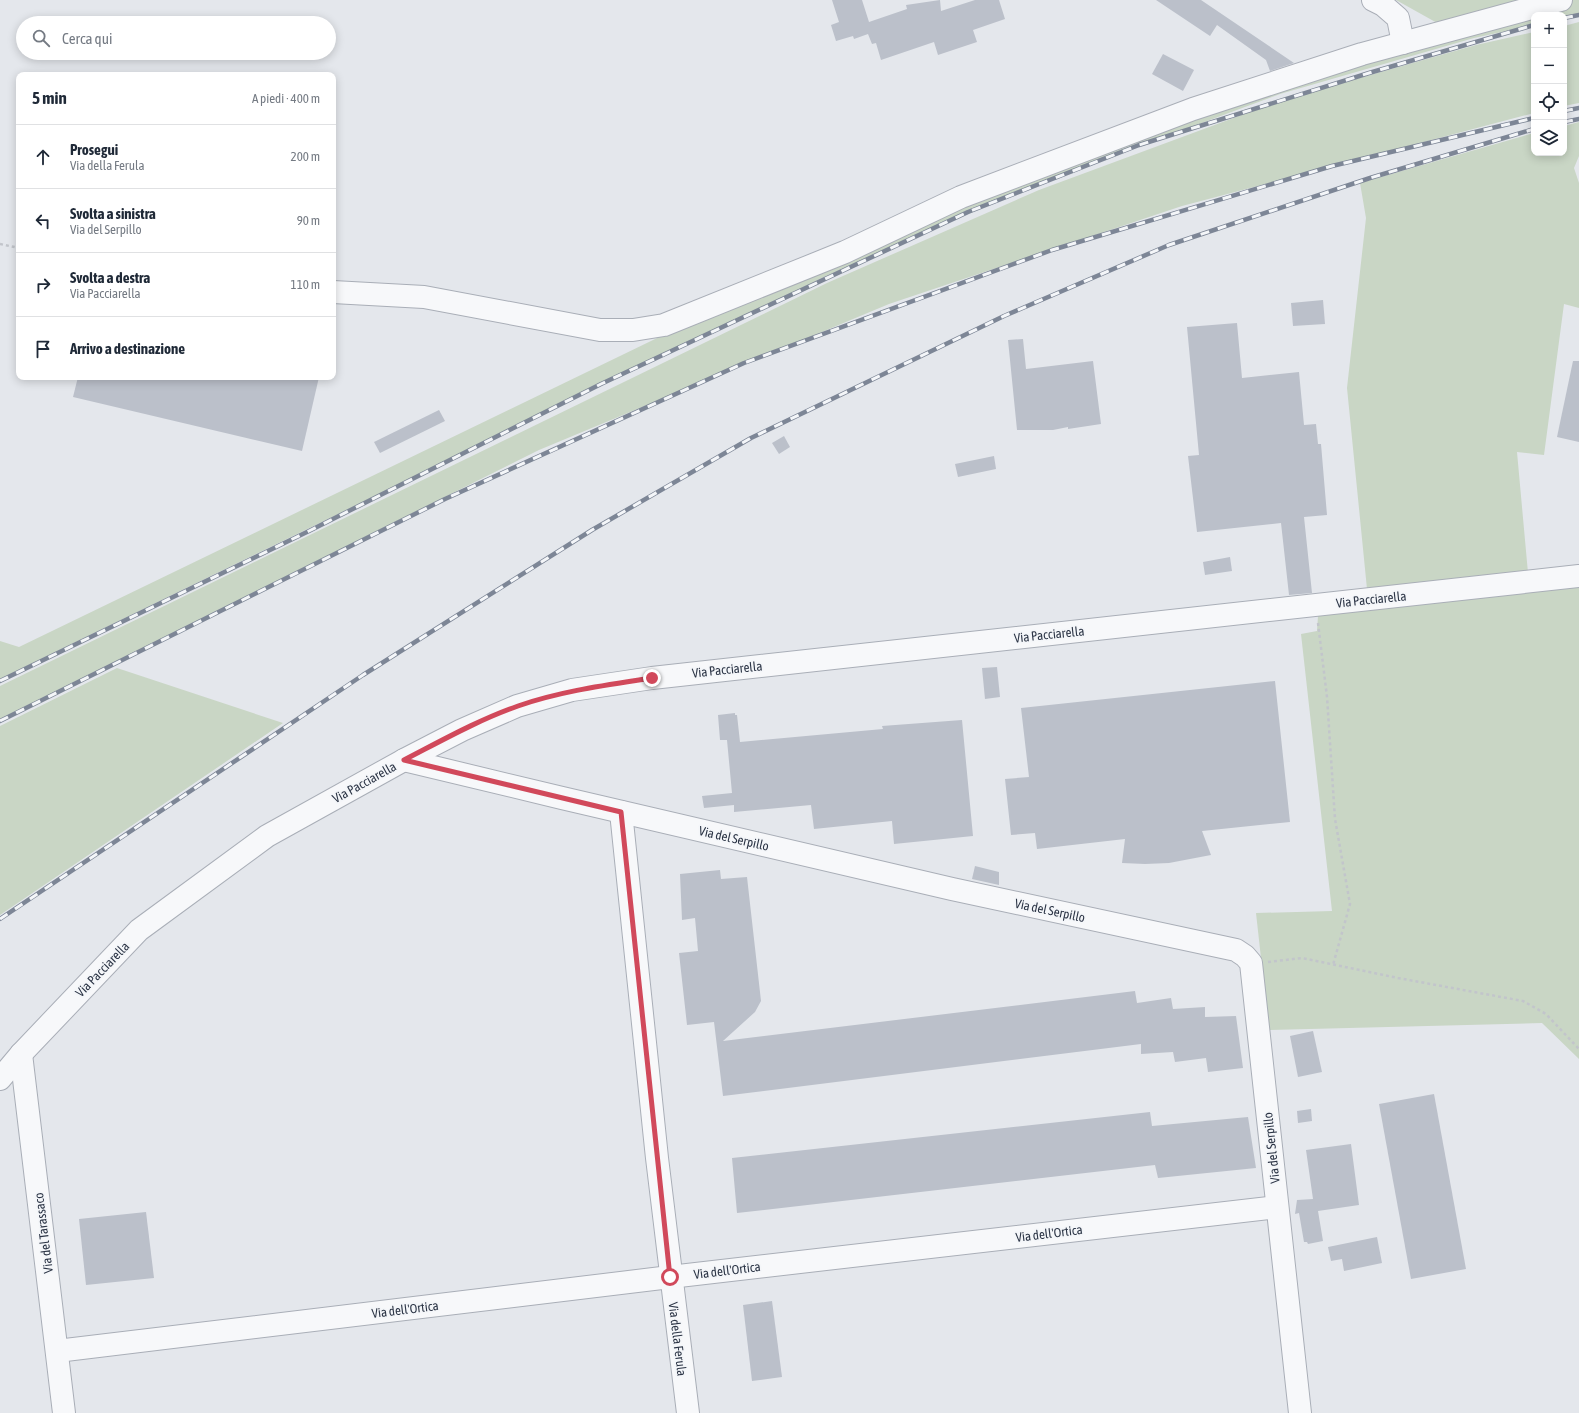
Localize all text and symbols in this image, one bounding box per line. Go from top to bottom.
map controls [1531,12,1567,156]
button: + [1531,12,1567,48]
search box [16,16,336,60]
icon: search [30,27,52,49]
text: Cerca qui [62,30,112,47]
button: − [1531,48,1567,84]
button: locate [1531,84,1567,120]
text: 5 min [32,88,67,108]
text: A piedi · 400 m [252,91,320,106]
button: layers [1531,120,1567,156]
text: Prosegui [70,141,118,158]
icon: ahead [32,146,54,168]
text: 200 m [291,149,320,164]
text: Via della Ferula [70,158,144,173]
text: Svolta a sinistra [70,205,156,222]
icon: left [32,210,54,232]
text: 90 m [297,213,320,228]
text: Via del Serpillo [70,222,142,237]
text: Svolta a destra [70,269,150,286]
icon: right [32,274,54,296]
text: 110 m [291,277,320,292]
text: Via Pacciarella [70,286,141,301]
icon: arrive [32,338,54,360]
text: Arrivo a destinazione [70,340,185,357]
street label: Via Pacciarella [1335,588,1407,611]
street label: Via Pacciarella [1013,623,1085,646]
street label: Via Pacciarella [691,658,763,681]
route end [643,669,661,687]
street label: Via Pacciarella [330,759,399,806]
street label: Via del Serpillo [697,823,771,854]
street label: Via del Serpillo [1013,896,1087,925]
street label: Via Pacciarella [72,939,132,1000]
street label: Via del Serpillo [1260,1112,1283,1184]
street label: Via del Tarassaco [31,1192,56,1274]
street label: Via dell'Ortica [1015,1222,1083,1245]
street label: Via dell'Ortica [693,1259,761,1282]
route start [661,1268,679,1286]
street label: Via dell'Ortica [371,1298,439,1321]
street label: Via della Ferula [666,1301,689,1377]

